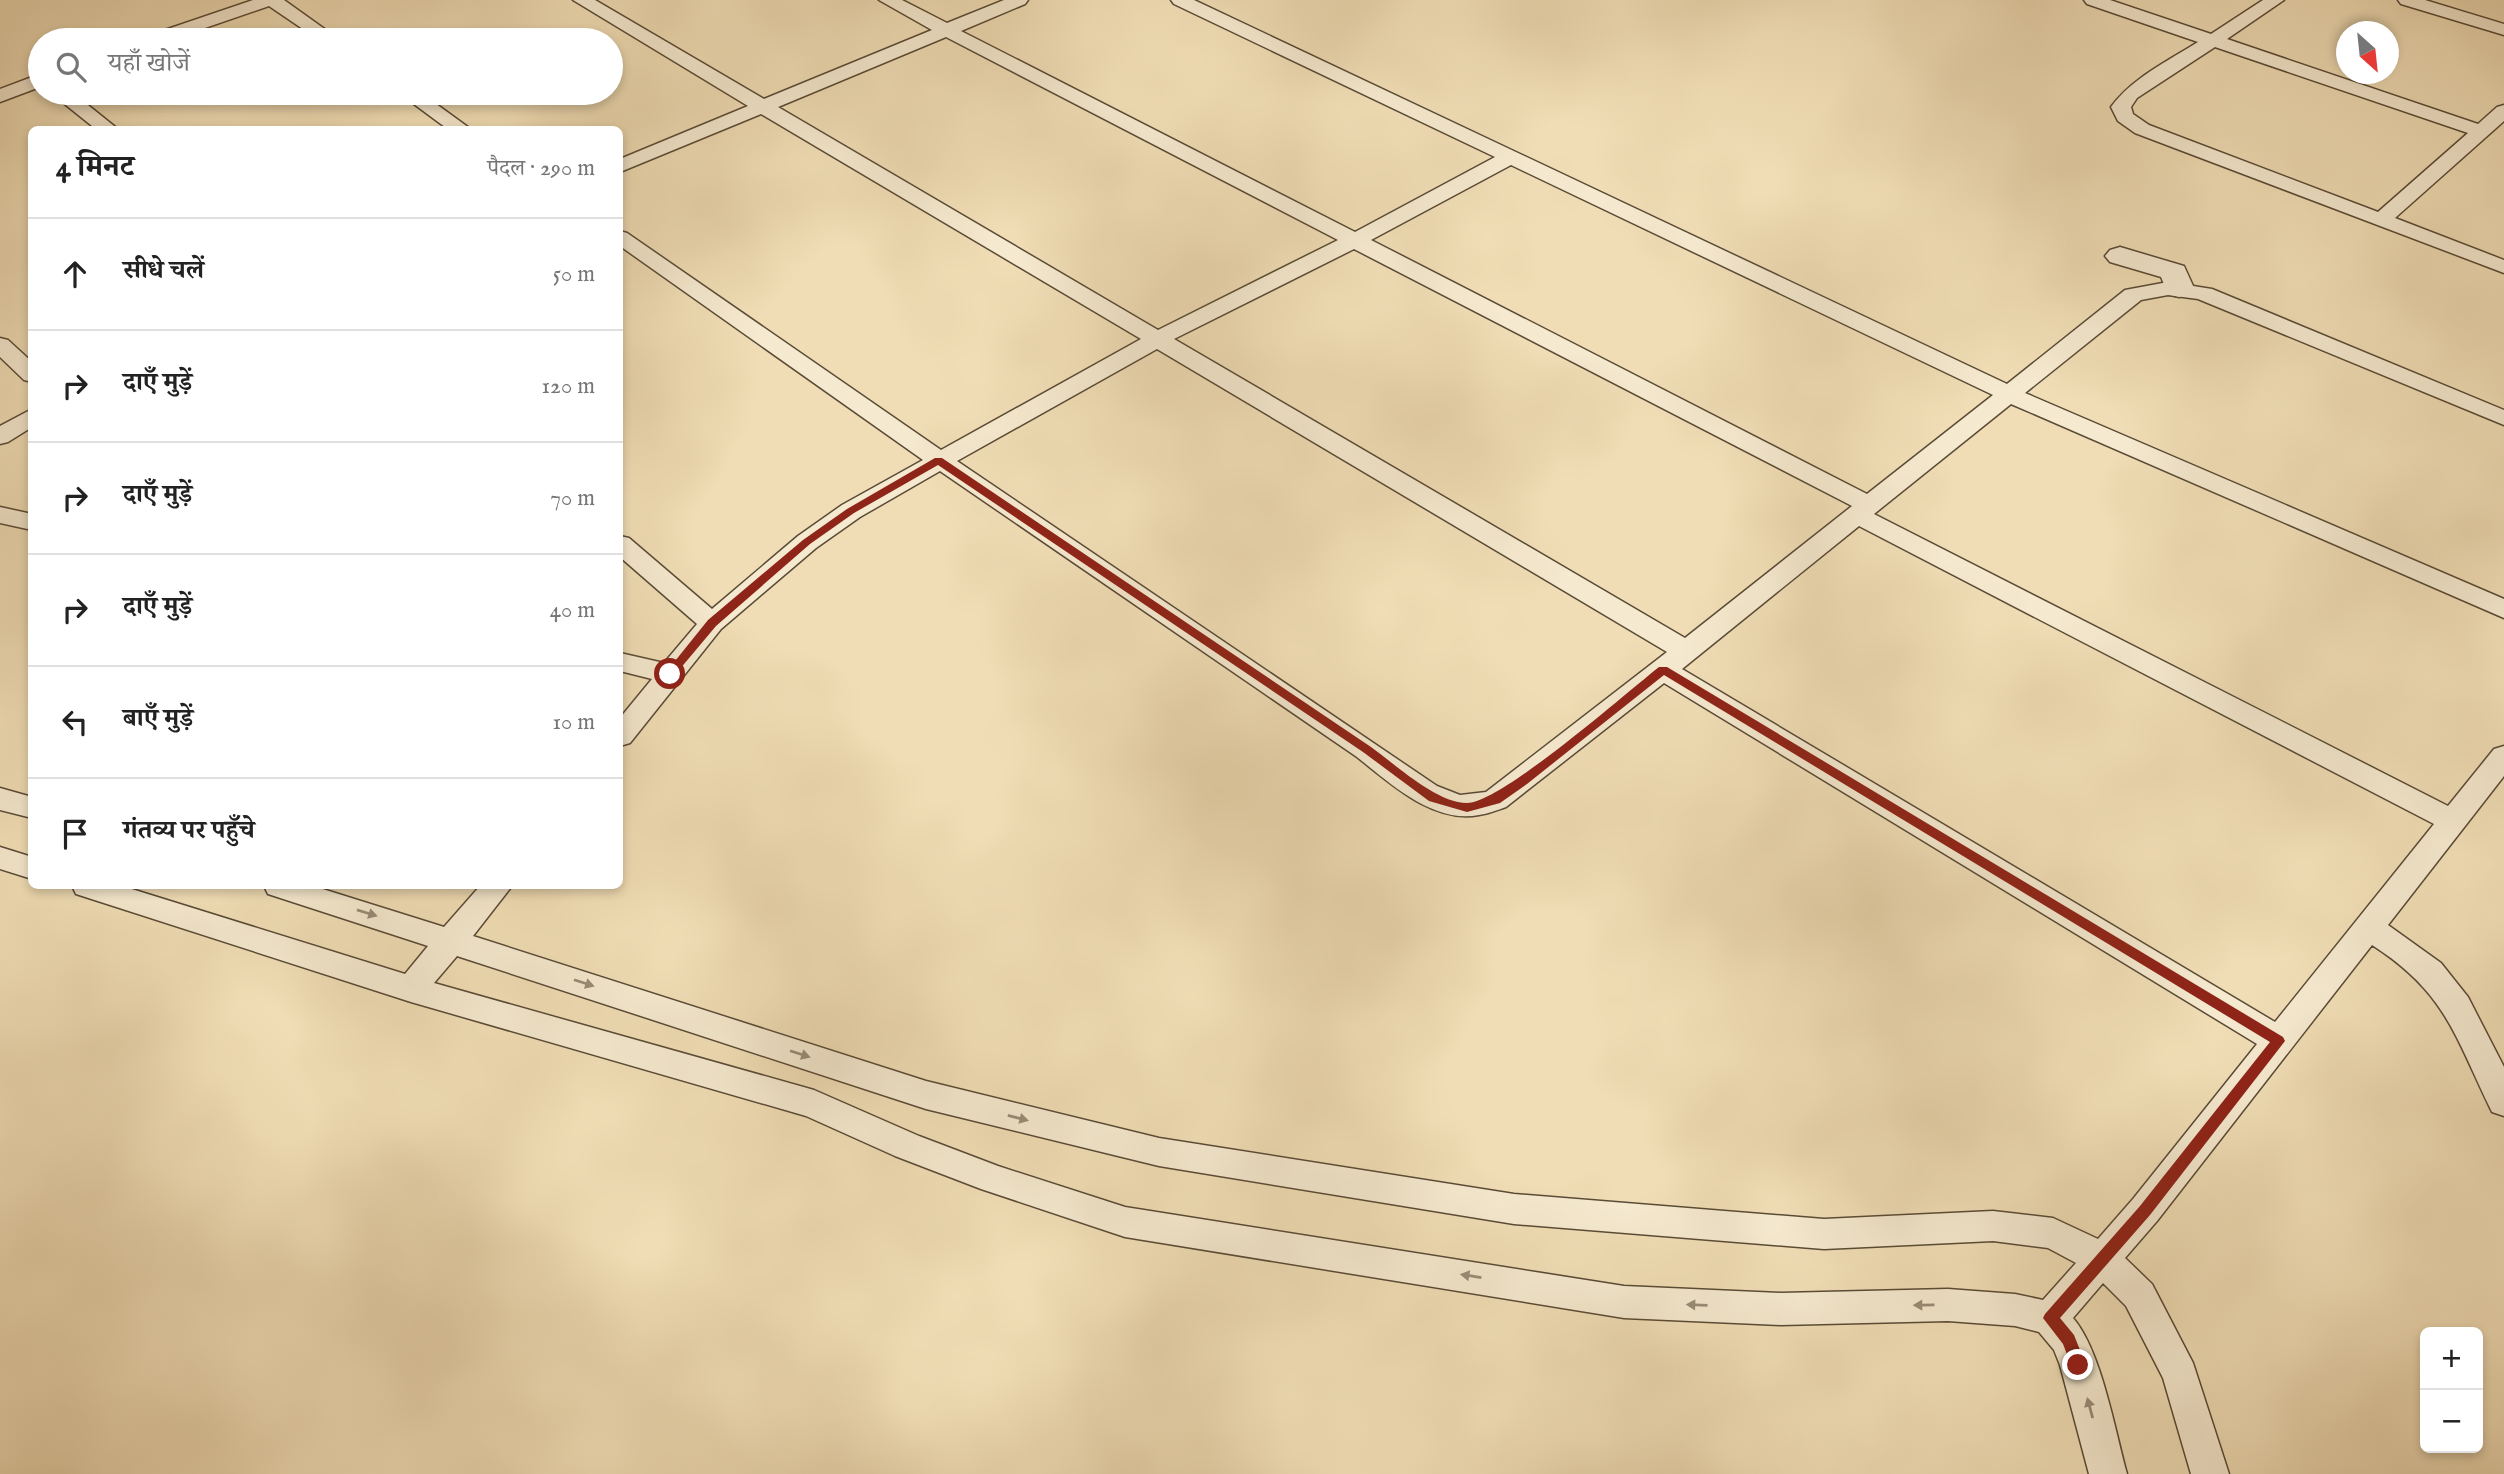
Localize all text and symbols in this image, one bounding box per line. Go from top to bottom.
north arrow [2336,21,2399,84]
search box [28,28,623,105]
text: यहाँ खोजें [108,47,190,80]
icon: search [52,48,90,86]
text: 4 मिनट [56,149,134,187]
text: पैदल · 290 m [487,154,595,183]
text: सीधे चलें [123,254,204,287]
icon: ahead [56,255,94,293]
text: 50 m [553,260,595,289]
text: दाएँ मुड़ें [123,366,192,399]
icon: right [56,367,94,405]
text: 120 m [542,372,595,401]
text: दाएँ मुड़ें [123,478,192,511]
icon: right [56,479,94,517]
text: 70 m [550,484,595,513]
text: दाएँ मुड़ें [123,590,192,623]
icon: right [56,591,94,629]
text: 40 m [550,596,595,625]
route start [654,658,685,689]
text: बाएँ मुड़ें [123,702,193,735]
icon: left [56,703,94,741]
text: 10 m [552,708,595,737]
text: गंतव्य पर पहुँचे [123,814,255,847]
icon: arrive [56,815,94,853]
one-way arrow [357,908,378,919]
one-way arrow [574,978,595,989]
one-way arrow [790,1049,811,1059]
one-way arrow [1007,1113,1029,1124]
one-way arrow [1460,1270,1482,1281]
one-way arrow [1686,1299,1708,1310]
one-way arrow [1913,1300,1935,1311]
map controls [2420,1327,2483,1453]
button: + [2420,1327,2483,1390]
route end [2062,1349,2093,1380]
button: − [2420,1390,2483,1453]
one-way arrow [2084,1397,2095,1419]

